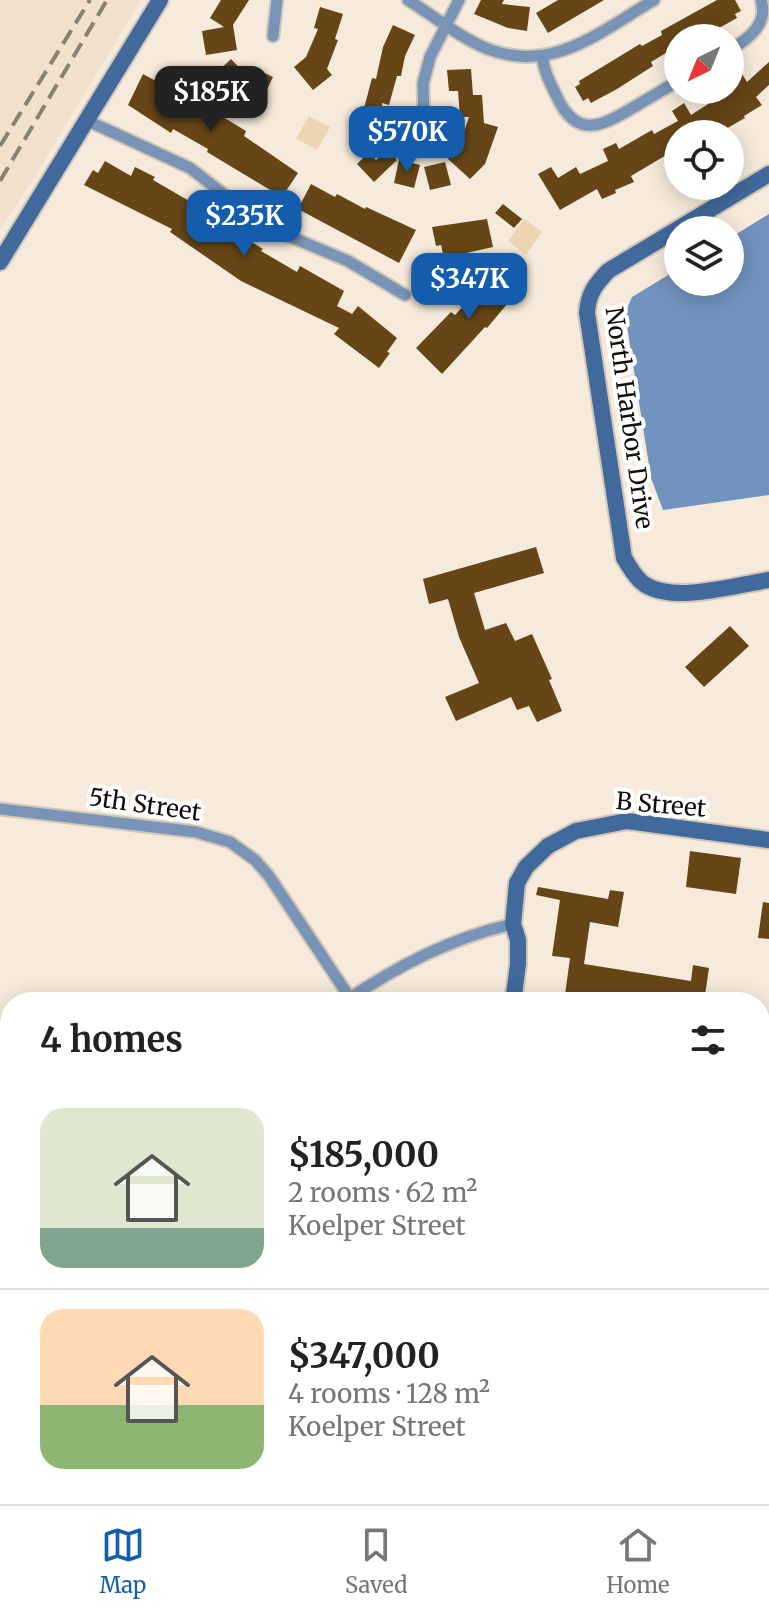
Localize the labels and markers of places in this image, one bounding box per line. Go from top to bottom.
pin: $185K [155,66,267,134]
pin: $570K [351,106,463,174]
pin: $235K [188,190,300,258]
pin: $347K [413,253,525,321]

